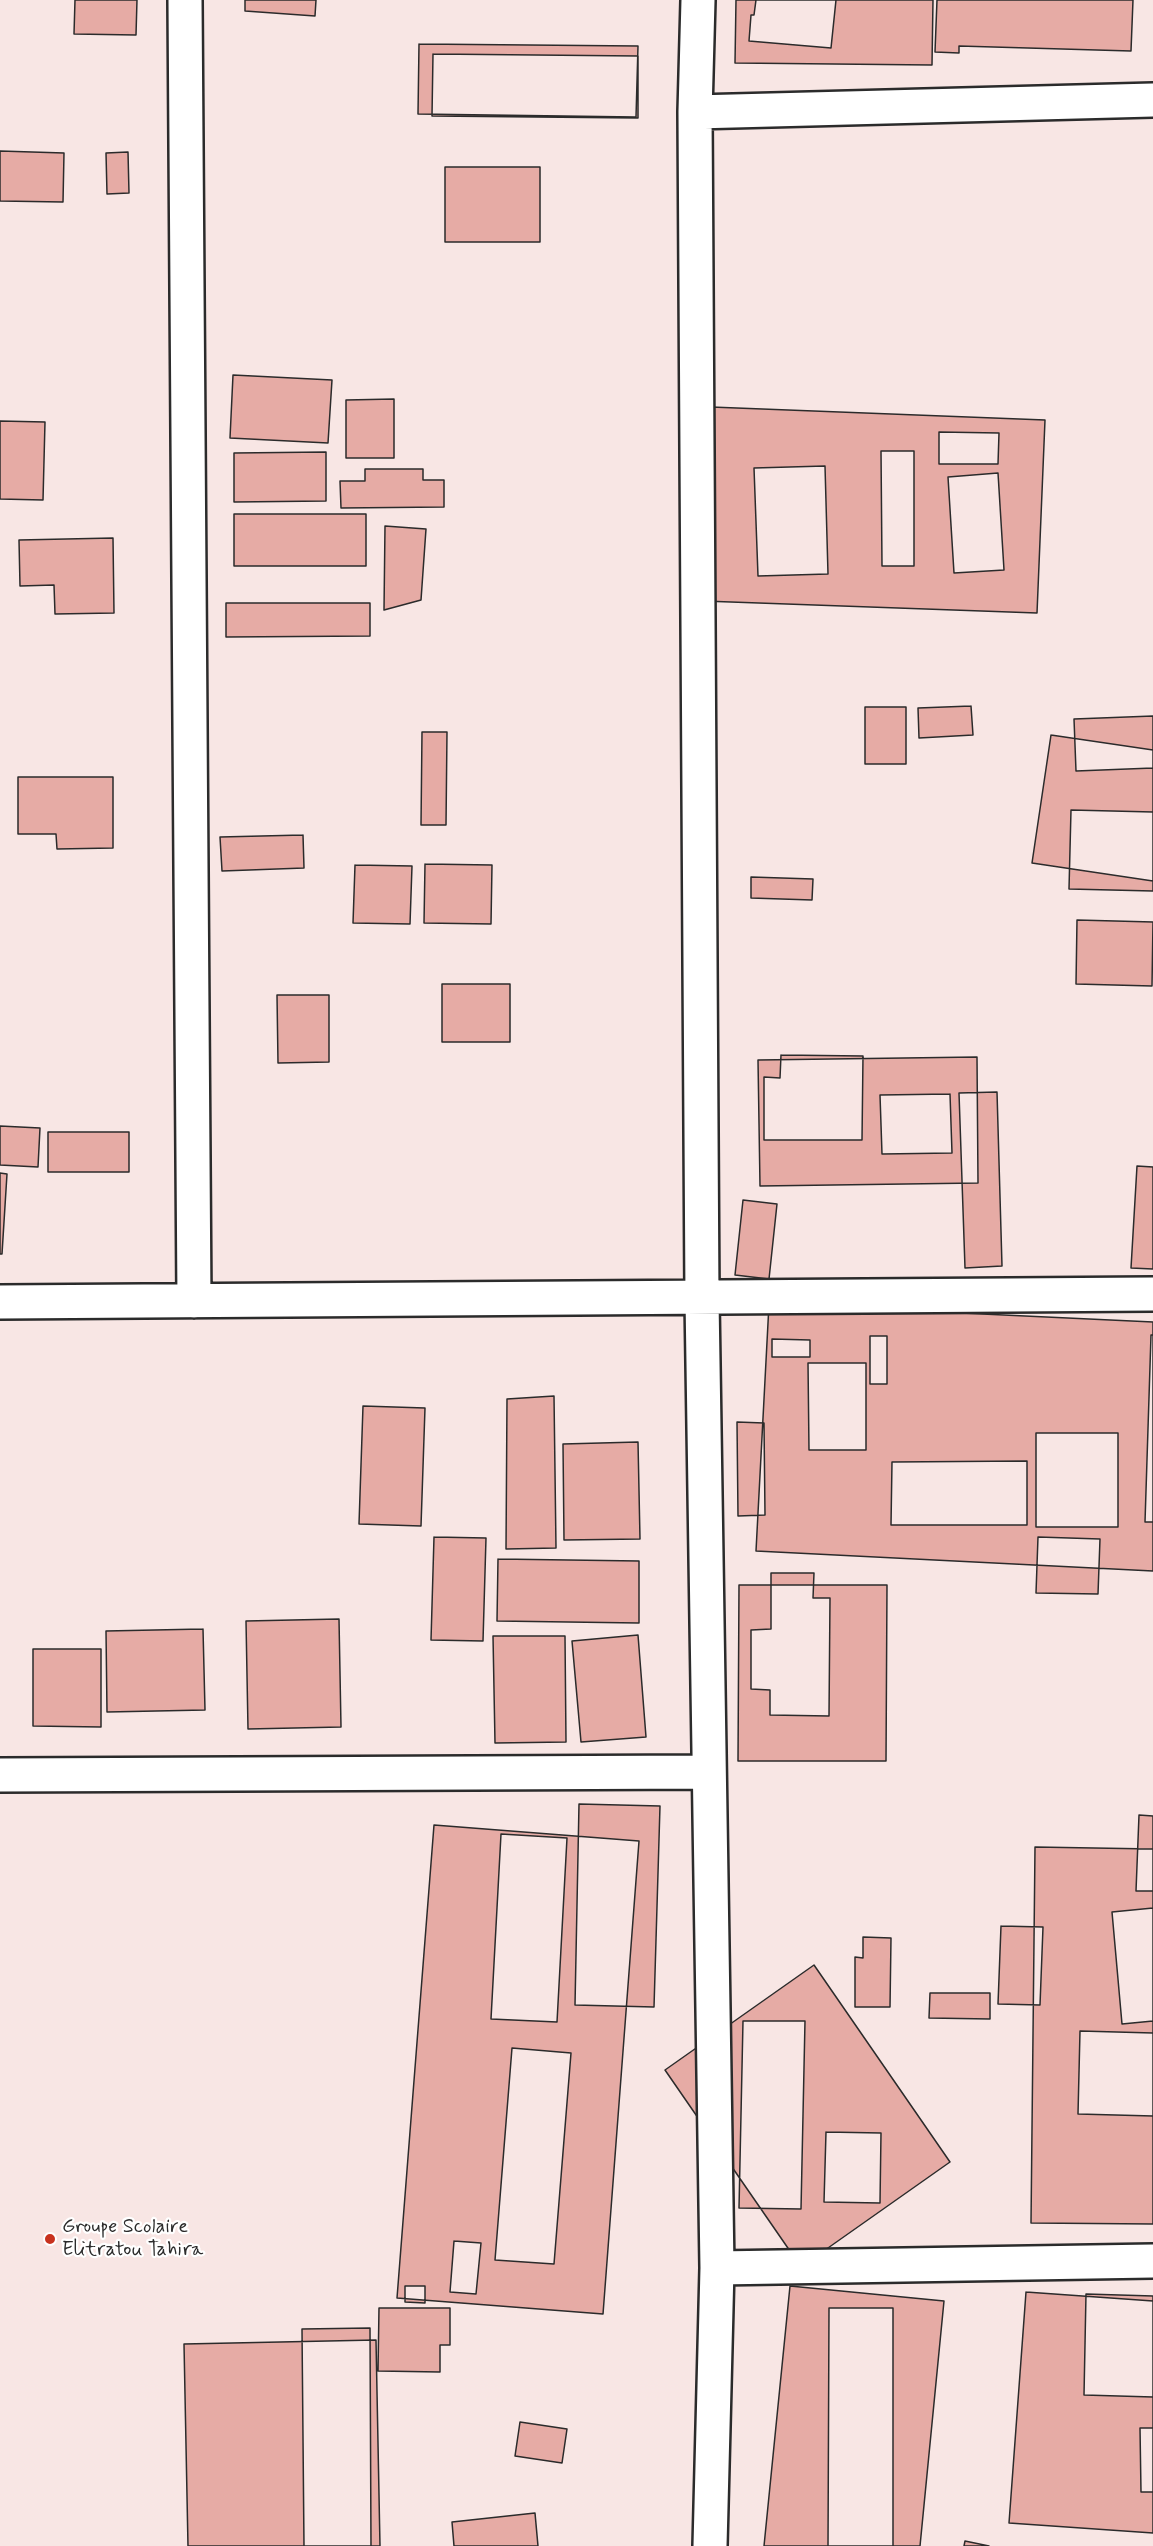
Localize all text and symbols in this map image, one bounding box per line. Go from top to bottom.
place label: Groupe Scolaire Elitratou Tahira [62,2216,203,2263]
marker: Groupe Scolaire Elitratou Tahira [43,2232,57,2246]

